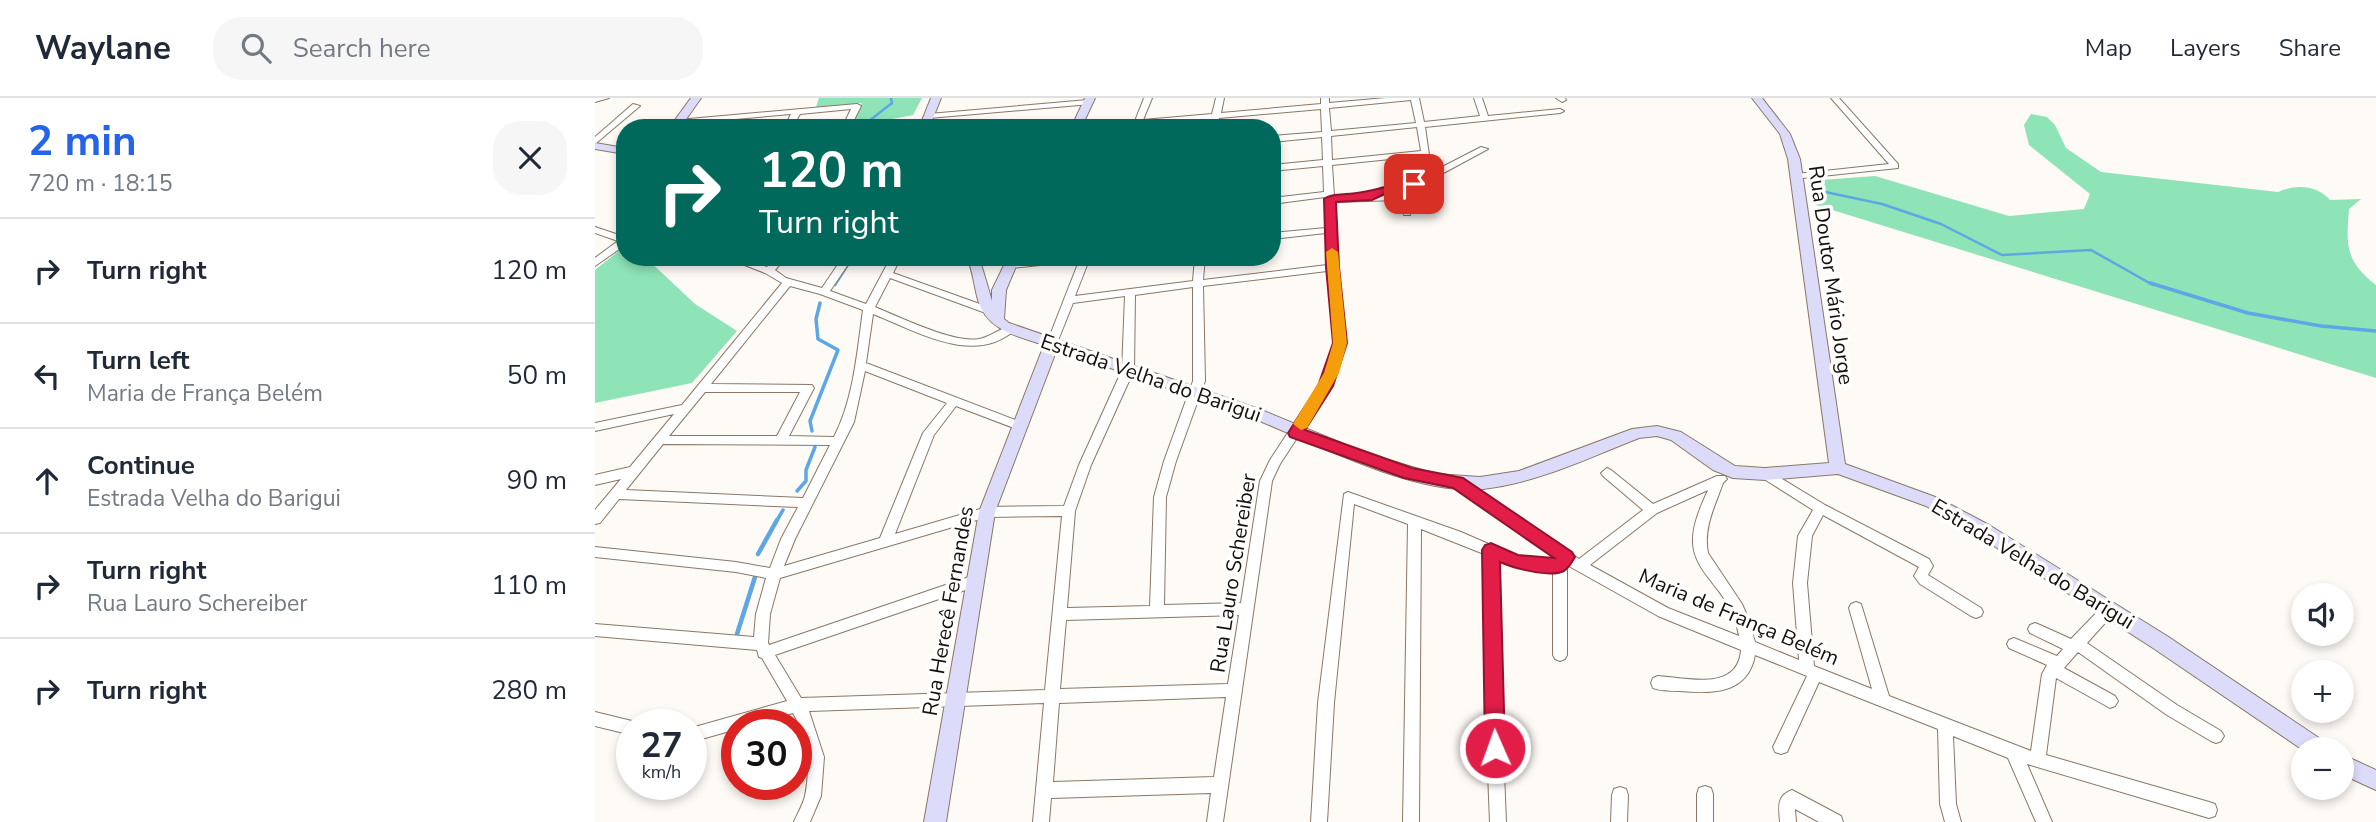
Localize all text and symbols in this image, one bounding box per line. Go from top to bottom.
search box [213,17,703,80]
text: Waylane [35,26,171,71]
icon: search [237,29,275,67]
text: Search here [293,31,431,66]
text: Map [2085,32,2132,64]
text: Layers [2170,32,2241,64]
text: Share [2279,32,2341,64]
text: 2 min [28,113,137,170]
button: close [493,121,567,195]
text: 120 m [759,137,903,204]
icon: right [644,147,735,238]
pin [1384,154,1444,214]
street label: Rua Doutor Mário Jorge [1802,164,1860,386]
icon: arrive [1395,165,1433,203]
text: 720 m · 18:15 [28,168,173,199]
text: Turn right [759,201,899,244]
icon: right [28,252,66,290]
text: Turn right [87,253,206,288]
text: 120 m [491,253,567,288]
street label: Estrada Velha do Barigui [1037,327,1265,429]
text: Turn left [87,343,190,378]
icon: left [28,357,66,395]
text: 50 m [507,358,567,393]
text: Maria de França Belém [87,378,323,409]
text: Continue [87,448,195,483]
icon: ahead [28,462,66,500]
text: 90 m [507,463,567,498]
street label: Rua Lauro Schereiber [1203,471,1263,675]
text: Estrada Velha do Barigui [87,483,341,514]
street label: Estrada Velha do Barigui [1926,492,2140,636]
street label: Rua Herecê Fernandes [916,504,980,718]
text: Turn right [87,553,206,588]
street label: Maria de França Belém [1634,562,1844,672]
icon: right [28,567,66,605]
text: 110 m [491,568,567,603]
map controls [2291,583,2354,800]
button: sound [2291,583,2354,646]
text: Rua Lauro Schereiber [87,588,307,619]
button: + [2291,660,2354,723]
icon: right [28,672,66,710]
text: Turn right [87,673,206,708]
text: 280 m [491,673,567,708]
speed limit sign: 30 [721,709,812,800]
position arrow [1458,711,1532,785]
text: 27 [640,722,683,769]
button: − [2291,737,2354,800]
text: km/h [642,760,681,784]

